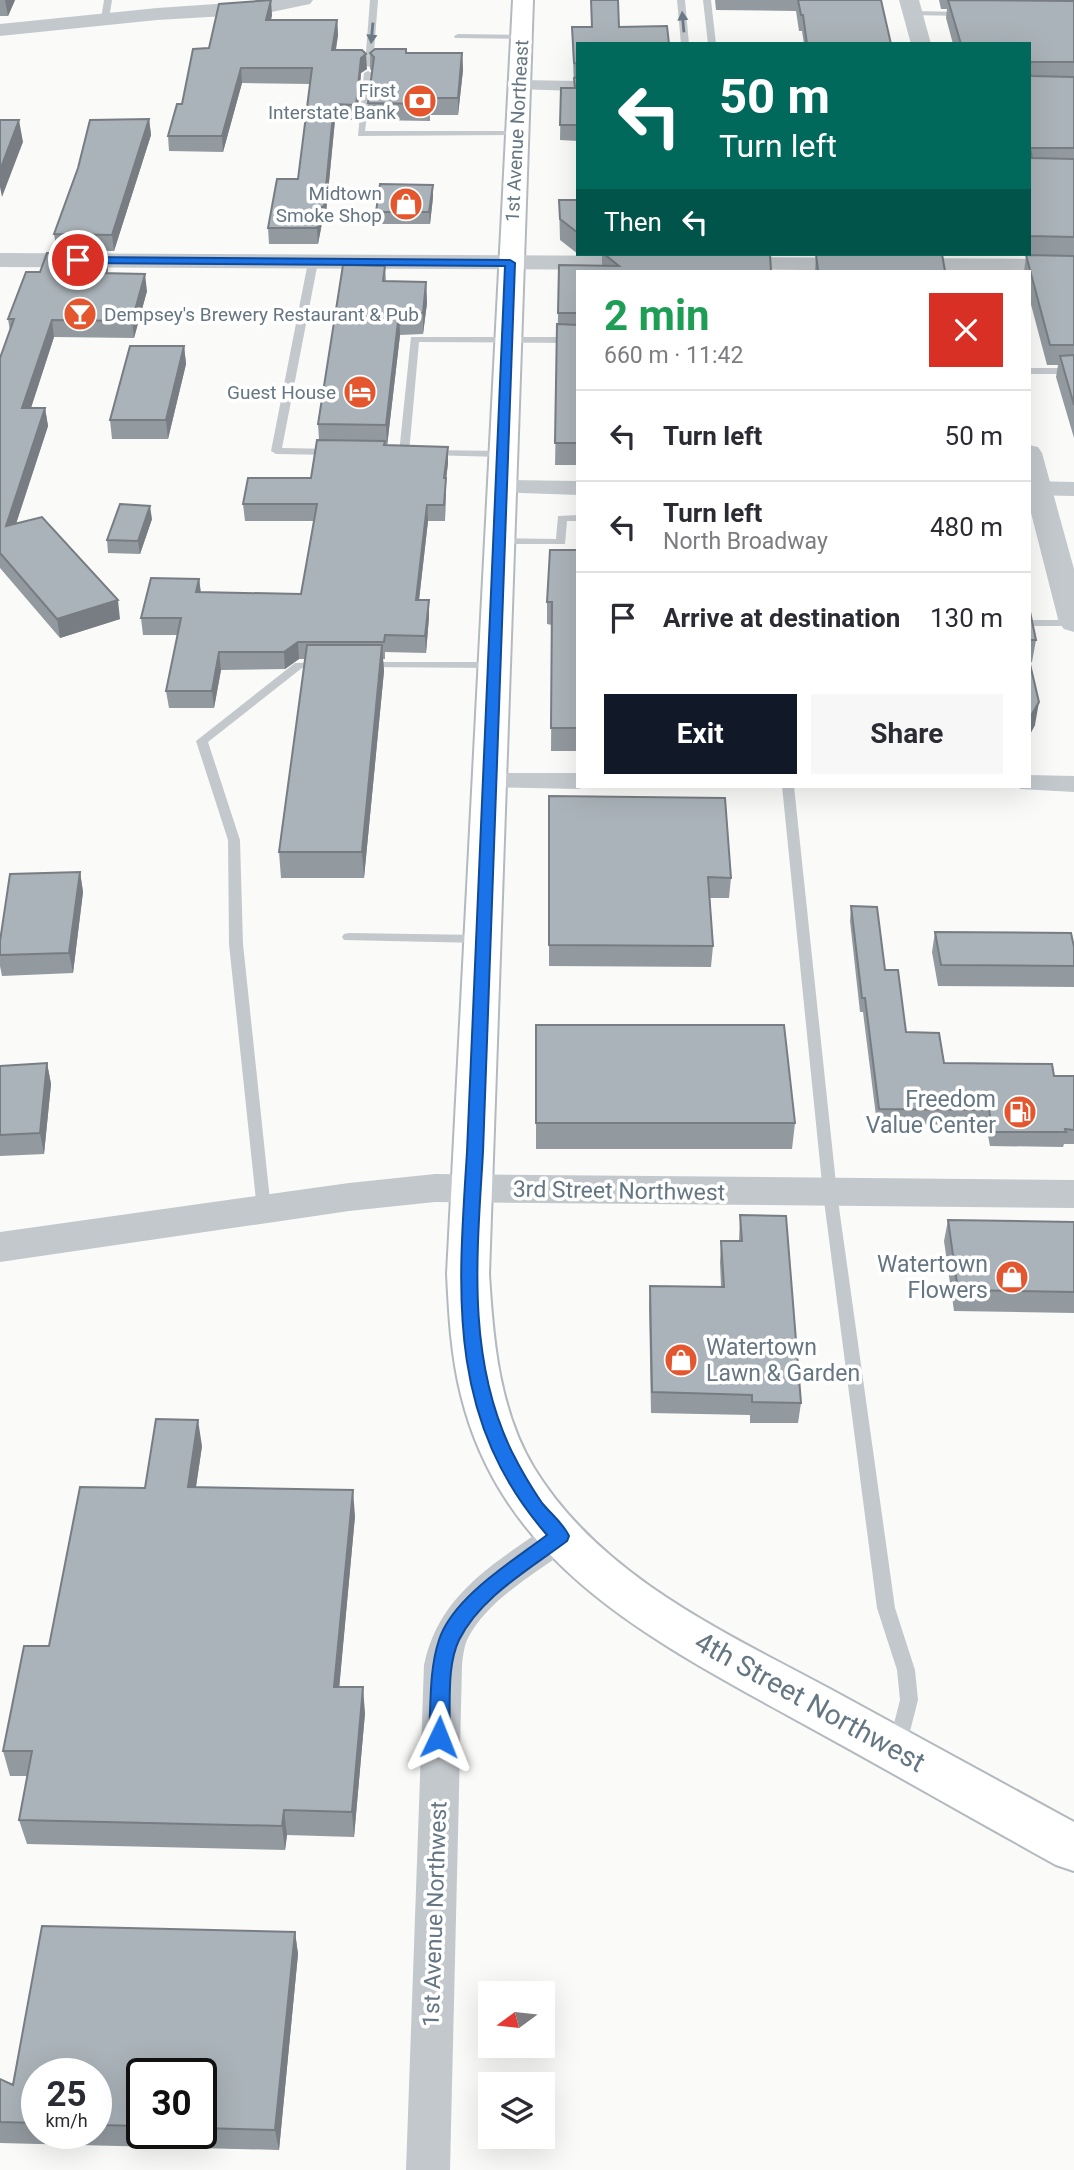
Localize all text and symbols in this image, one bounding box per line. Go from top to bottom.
one-way arrow [677,11,688,33]
one-way arrow [366,22,377,44]
street label: 1st Avenue Northeast [501,39,533,223]
text: 50 m [719,68,830,125]
icon: left [604,70,695,161]
place label: First Interstate Bank [268,79,396,124]
bank icon: First Interstate Bank [401,82,439,120]
text: Turn left [719,127,837,165]
place label: Midtown Smoke Shop [276,182,382,227]
shop icon: Midtown Smoke Shop [387,185,425,223]
icon: left [676,203,714,241]
text: Then [604,207,662,237]
pin [48,230,108,290]
icon: arrive [59,241,97,279]
text: 2 min [604,291,710,340]
button: close [929,293,1003,367]
bar icon: Dempsey's Brewery Restaurant & Pub [61,295,99,333]
place label: Dempsey's Brewery Restaurant & Pub [104,303,419,326]
text: 660 m · 11:42 [604,342,743,369]
hotel icon: Guest House [341,373,379,411]
place label: Guest House [227,381,336,404]
icon: left [604,417,642,455]
text: Turn left [663,421,762,451]
text: 50 m [945,421,1003,451]
text: Turn left [663,498,762,528]
icon: left [604,508,642,546]
text: 480 m [930,512,1003,542]
text: North Broadway [663,528,828,555]
icon: arrive [604,599,642,637]
text: Arrive at destination [663,603,900,633]
text: 130 m [930,603,1003,633]
button: Exit [604,694,797,774]
button: Share [811,694,1003,774]
place label: Freedom Value Center [866,1086,996,1139]
fuel station icon: Freedom Value Center [1001,1093,1039,1131]
street label: 3rd Street Northwest [513,1176,725,1206]
place label: Watertown Flowers [877,1251,988,1304]
shop icon: Watertown Flowers [993,1258,1031,1296]
place label: Watertown Lawn & Garden [706,1334,860,1387]
shop icon: Watertown Lawn & Garden [662,1341,700,1379]
street label: 4th Street Northwest [689,1625,931,1779]
position arrow [402,1700,476,1774]
street label: 1st Avenue Northwest [418,1801,452,2027]
north arrow [478,1981,555,2058]
map controls [478,1981,555,2149]
speed limit sign: 30 [126,2058,217,2149]
button: layers [478,2072,555,2149]
text: 25 [46,2074,87,2115]
text: km/h [45,2110,88,2131]

